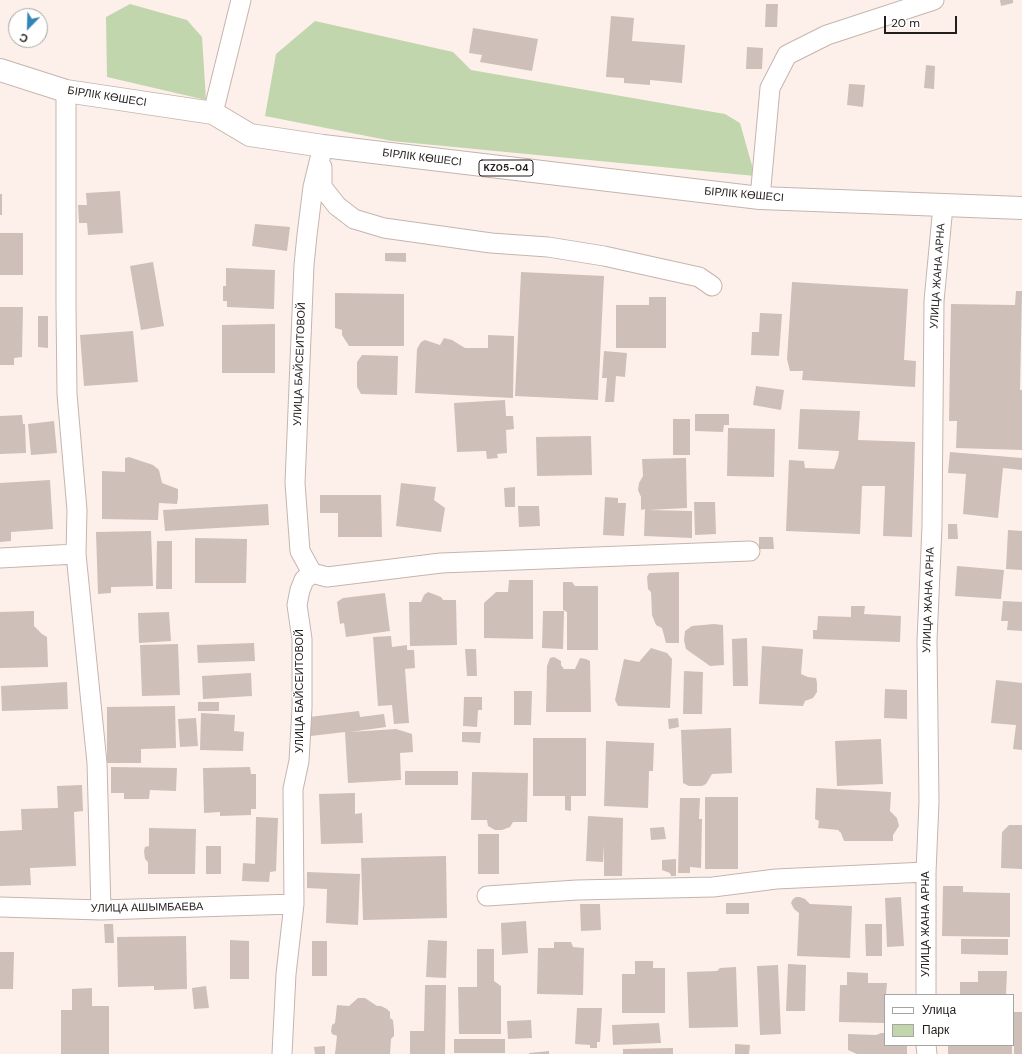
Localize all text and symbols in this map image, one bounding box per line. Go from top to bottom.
north arrow [8,8,48,48]
scale bar [886,8,959,34]
text: 20 m [891,15,920,31]
text: С [17,30,30,46]
street label: БІРЛІК КӨШЕСІ [66,84,148,110]
street label: БІРЛІК КӨШЕСІ [382,147,462,169]
road number: KZ05-04 [479,160,533,176]
street label: БІРЛІК КӨШЕСІ [704,185,784,205]
street label: УЛИЦА ЖАНА АРНА [928,223,948,329]
street label: УЛИЦА БАЙСЕИТОВОЙ [291,302,309,426]
street label: УЛИЦА ЖАНА АРНА [921,547,937,653]
street label: УЛИЦА БАЙСЕИТОВОЙ [293,629,307,753]
street label: УЛИЦА ЖАНА АРНА [919,871,933,977]
street label: УЛИЦА АШЫМБАЕВА [91,900,203,916]
legend [884,994,1014,1046]
text: Улица [922,1002,956,1018]
text: Парк [922,1022,949,1038]

